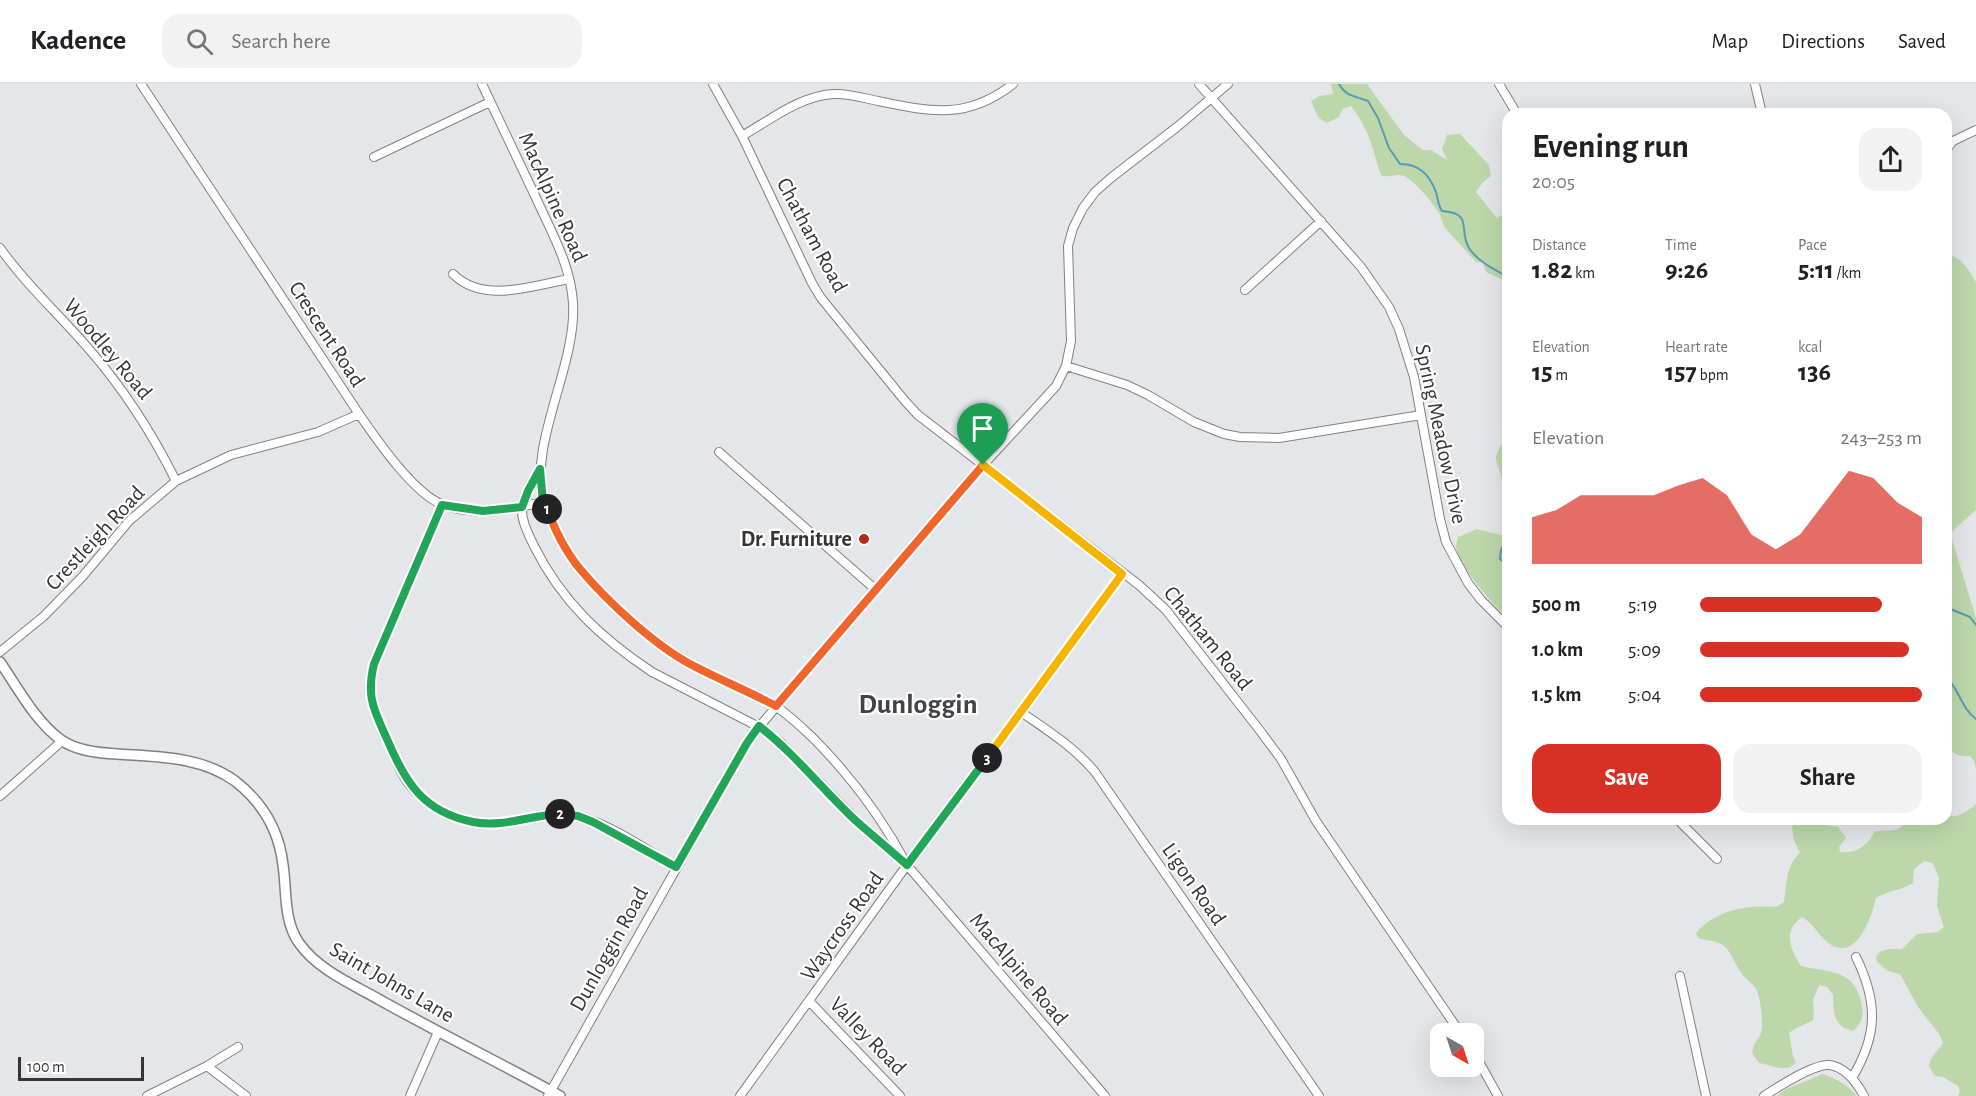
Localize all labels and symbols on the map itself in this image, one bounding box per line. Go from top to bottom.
street label: MacAlpine Road [515,129,591,265]
street label: Chatham Road [773,174,851,296]
street label: Crescent Road [285,277,369,391]
street label: Woodley Road [60,294,156,404]
street label: Spring Meadow Drive [1411,342,1471,526]
pin [957,403,1008,465]
street label: Crestleigh Road [41,482,149,594]
pin: 1 [532,494,562,524]
place label: Dr. Furniture [741,528,852,550]
marker: Dr. Furniture [857,532,871,546]
street label: Chatham Road [1160,582,1256,694]
district label: Dunloggin [859,691,977,719]
pin: 3 [972,743,1002,773]
pin: 2 [545,799,575,829]
street label: Ligon Road [1158,839,1230,929]
street label: Waycross Road [796,868,888,984]
street label: Dunloggin Road [566,883,652,1015]
street label: MacAlpine Road [966,909,1072,1029]
street label: Saint Johns Lane [326,938,458,1026]
street label: Valley Road [826,993,910,1079]
north arrow [1430,1023,1484,1077]
scale bar [18,1054,144,1082]

